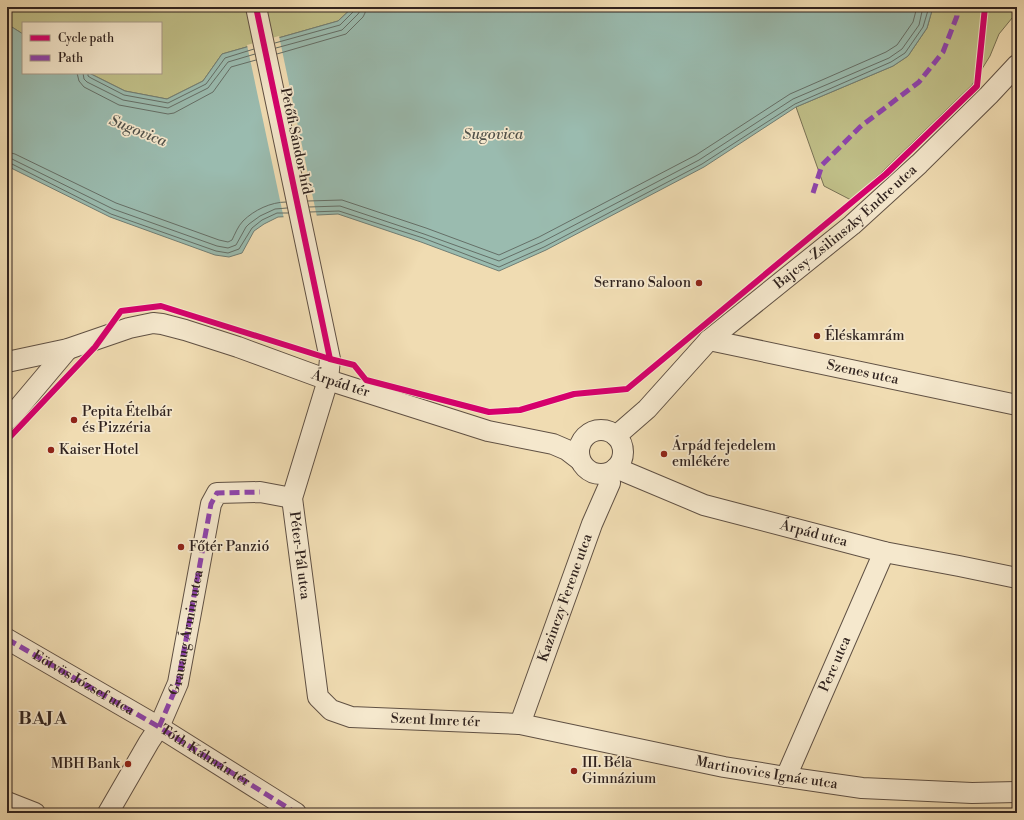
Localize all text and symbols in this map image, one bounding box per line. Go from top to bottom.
legend [22,22,162,74]
text: Cycle path [58,31,114,46]
text: Path [58,51,83,66]
street label: Petőfi Sándor híd [276,86,316,196]
water label: Sugovica [106,111,170,151]
water label: Sugovica [463,125,524,144]
street label: Bajcsy-Zsilinszky Endre utca [769,161,922,294]
place label: Serrano Saloon [594,274,692,292]
marker: Serrano Saloon [694,278,704,288]
place label: Éléskamrám [825,325,904,345]
marker: Éléskamrám [812,331,822,341]
street label: Szenes utca [825,356,901,389]
street label: Árpád tér [308,364,372,402]
place label: Pepita Ételbár és Pizzéria [82,401,172,437]
marker: Pepita Ételbár és Pizzéria [69,415,79,425]
place label: Árpád fejedelem emlékére [671,435,776,471]
place label: Kaiser Hotel [59,441,139,459]
marker: Kaiser Hotel [46,445,56,455]
marker: Árpád fejedelem emlékére [659,449,669,459]
street label: Péter-Pál utca [285,510,314,601]
street label: Árpád utca [777,514,850,551]
street label: Kazinczy Ferenc utca [534,531,597,664]
place label: Főtér Panzió [189,538,269,556]
marker: Főtér Panzió [176,542,186,552]
street label: Grauaug Ármin utca [165,567,208,698]
street label: Perc utca [815,633,855,695]
street label: Eötvös József utca [29,647,138,720]
district label: BAJA [18,707,68,730]
street label: Szent Imre tér [390,710,481,731]
street label: Tóth Kálmán tér [156,721,254,791]
street label: Martinovics Ignác utca [694,752,840,794]
place label: III. Béla Gimnázium [582,754,656,788]
place label: MBH Bank [51,755,121,773]
marker: MBH Bank [123,759,133,769]
marker: III. Béla Gimnázium [569,766,579,776]

